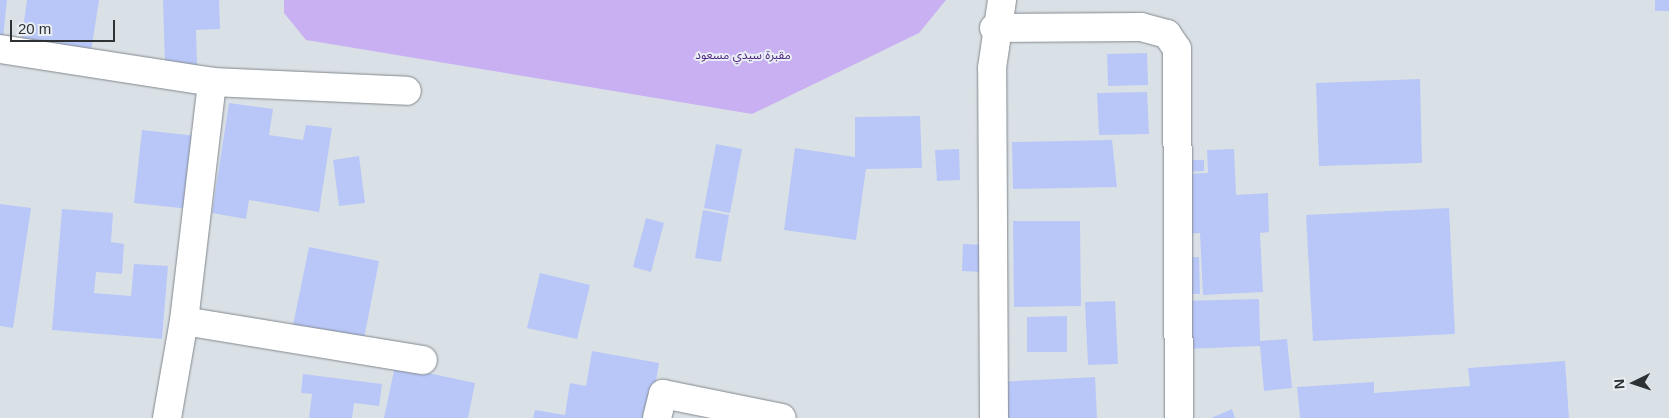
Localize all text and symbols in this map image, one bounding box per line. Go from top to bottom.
scale bar [12,10,118,42]
text: 20 m [18,20,51,37]
park label: مقبرة سيدي مسعود [695,49,791,63]
north arrow [1609,358,1659,408]
text: N [1611,378,1627,390]

